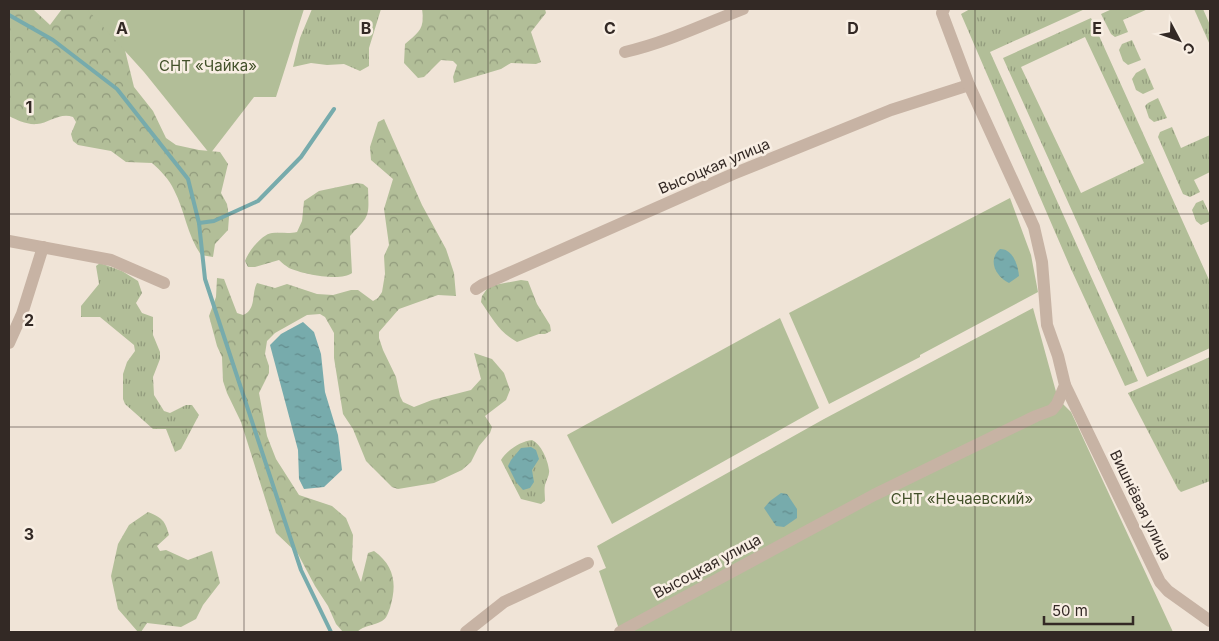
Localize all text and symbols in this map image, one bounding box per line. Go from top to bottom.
north arrow [1154,15,1204,65]
text: A [116,18,128,38]
text: B [361,18,371,38]
text: C [604,18,616,38]
text: D [847,18,859,38]
text: E [1092,18,1102,38]
text: С [1179,39,1199,58]
park label: СНТ «Чайка» [159,56,257,75]
text: 1 [26,97,32,117]
street label: Высоцкая улица [655,134,773,198]
text: 2 [24,310,34,330]
street label: Вишнёвая улица [1106,447,1176,563]
park label: СНТ «Нечаевский» [891,489,1033,508]
text: 3 [24,524,34,544]
street label: Высоцкая улица [650,530,764,602]
scale bar [1044,594,1133,626]
text: 50 m [1052,601,1088,620]

